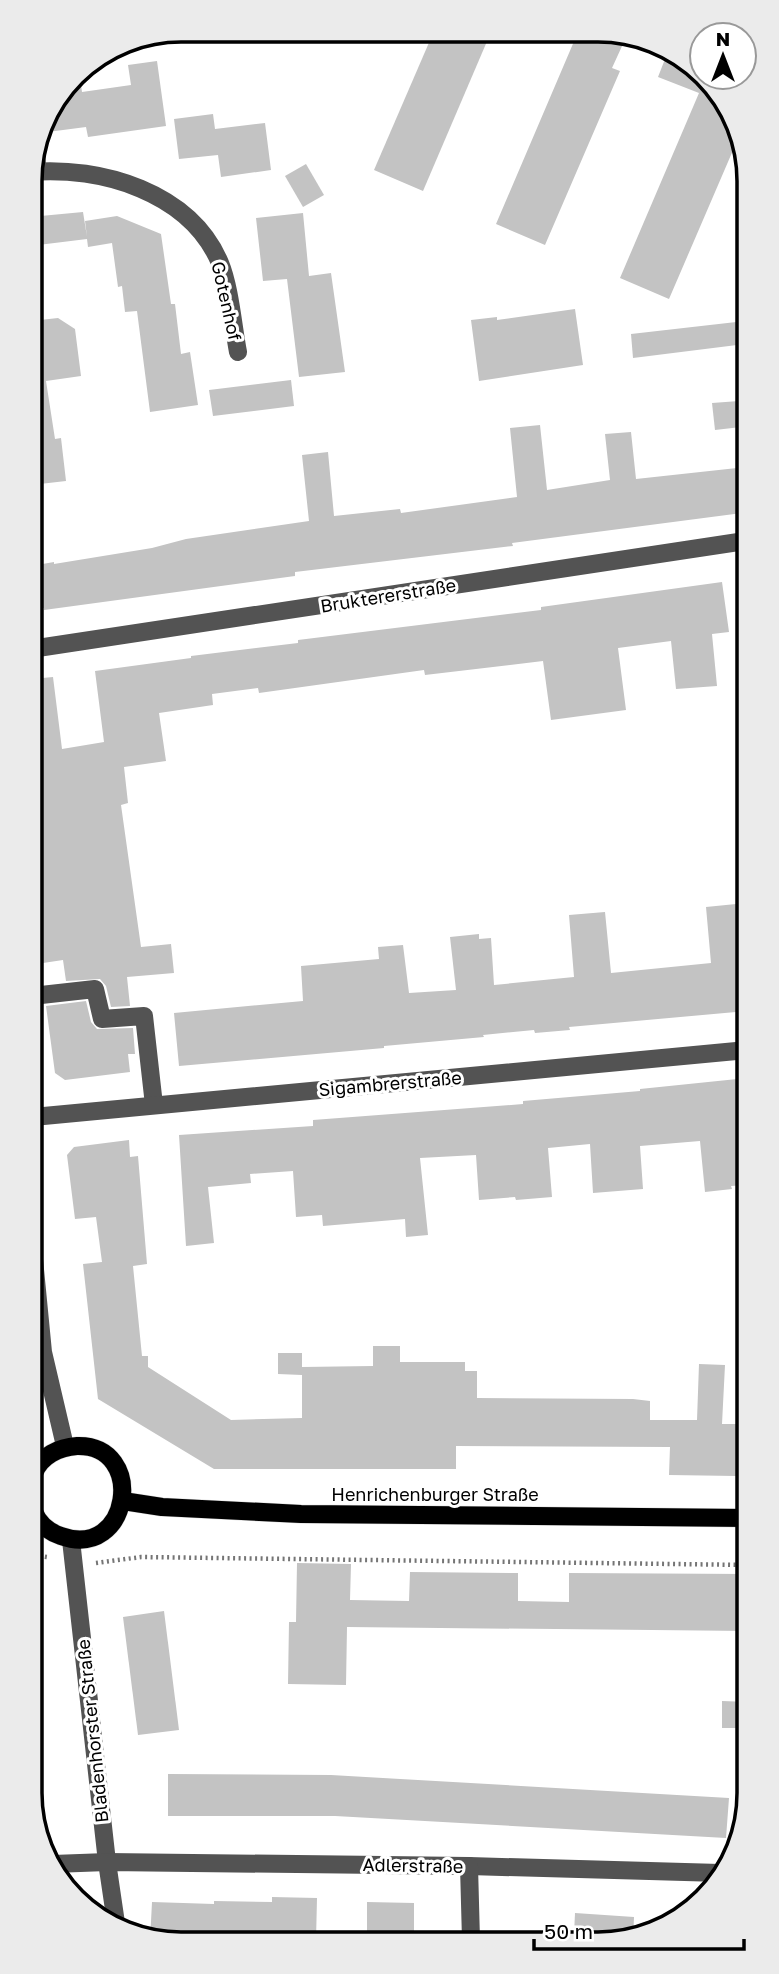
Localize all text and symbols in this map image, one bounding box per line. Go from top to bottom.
north arrow [688,21,758,91]
text: N [716,27,730,50]
street label: Gotenhof [207,259,247,343]
street label: Bruktererstraße [319,573,457,617]
street label: Sigambrerstraße [318,1066,462,1100]
street label: Henrichenburger Straße [331,1483,539,1505]
street label: Bladenhorster Straße [71,1638,113,1824]
street label: Adlerstraße [363,1853,463,1877]
scale bar [534,1908,744,1952]
text: 50 m [544,1918,593,1944]

